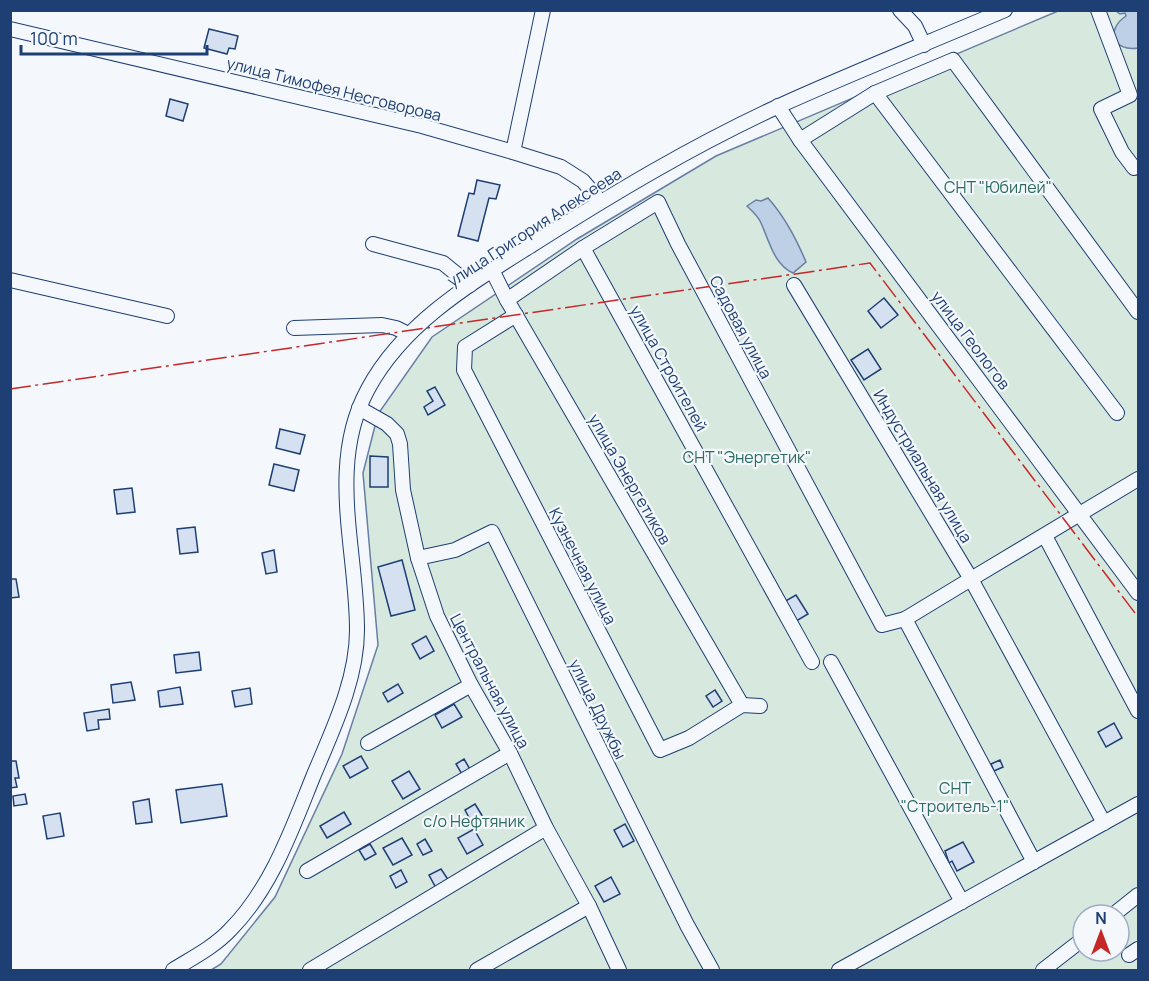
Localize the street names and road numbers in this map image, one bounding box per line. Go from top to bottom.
street label: улица Тимофея Несговорова [224,52,444,126]
street label: улица Григория Алексеева [443,162,625,292]
street label: Садовая улица [705,271,777,383]
street label: улица Геологов [927,286,1016,394]
street label: улица Строителей [625,301,713,435]
street label: Индустриальная улица [868,385,978,547]
street label: улица Энергетиков [584,410,677,549]
street label: Кузнечная улица [544,504,622,628]
street label: Центральная улица [445,610,535,752]
street label: улица Дружбы [564,655,632,763]

